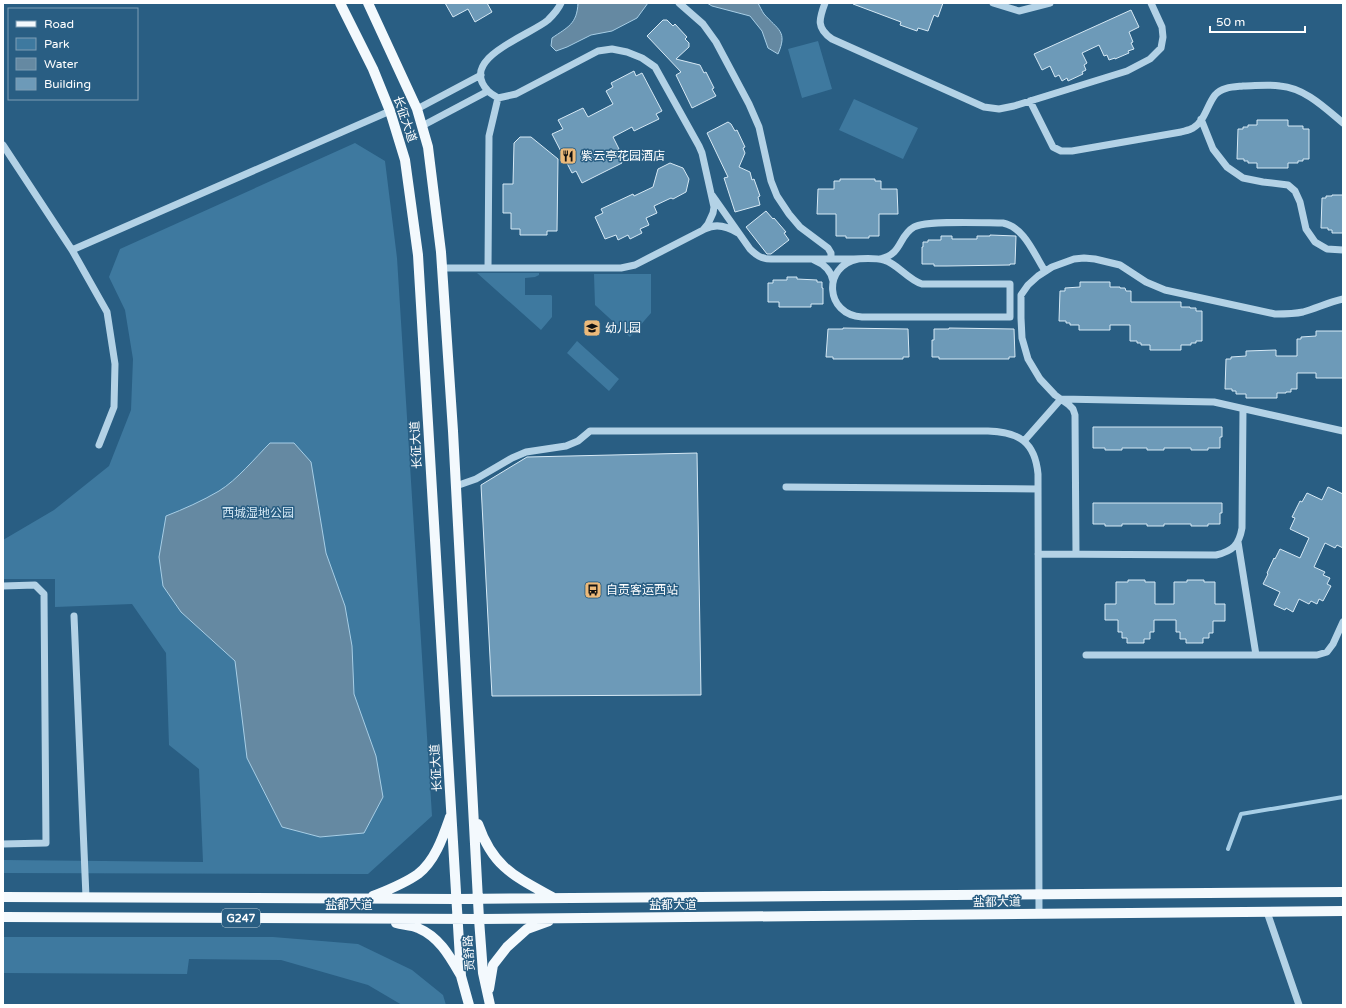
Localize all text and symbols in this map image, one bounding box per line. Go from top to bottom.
legend [8,8,138,100]
scale bar [1210,8,1305,34]
text: 50 m [1216,15,1245,29]
text: Road [44,17,74,31]
text: Park [44,37,70,51]
text: Water [44,57,79,71]
text: Building [44,77,91,91]
street label: 长征大道 [391,94,419,144]
restaurant icon: 紫云亭花园酒店 [558,146,578,166]
place label: 紫云亭花园酒店 [581,149,665,163]
school or university icon: 幼儿园 [582,318,602,338]
place label: 幼儿园 [605,321,641,335]
street label: 长征大道 [408,421,424,469]
park label: 西城湿地公园 [222,506,294,520]
bus stop icon: 自贡客运西站 [583,580,603,600]
place label: 自贡客运西站 [606,583,678,597]
street label: 长征大道 [428,744,444,792]
street label: 盐都大道 [973,895,1021,909]
street label: 盐都大道 [325,898,373,912]
street label: 盐都大道 [649,898,697,912]
road number: G247 [222,909,260,927]
street label: 贡舒路 [461,935,477,971]

